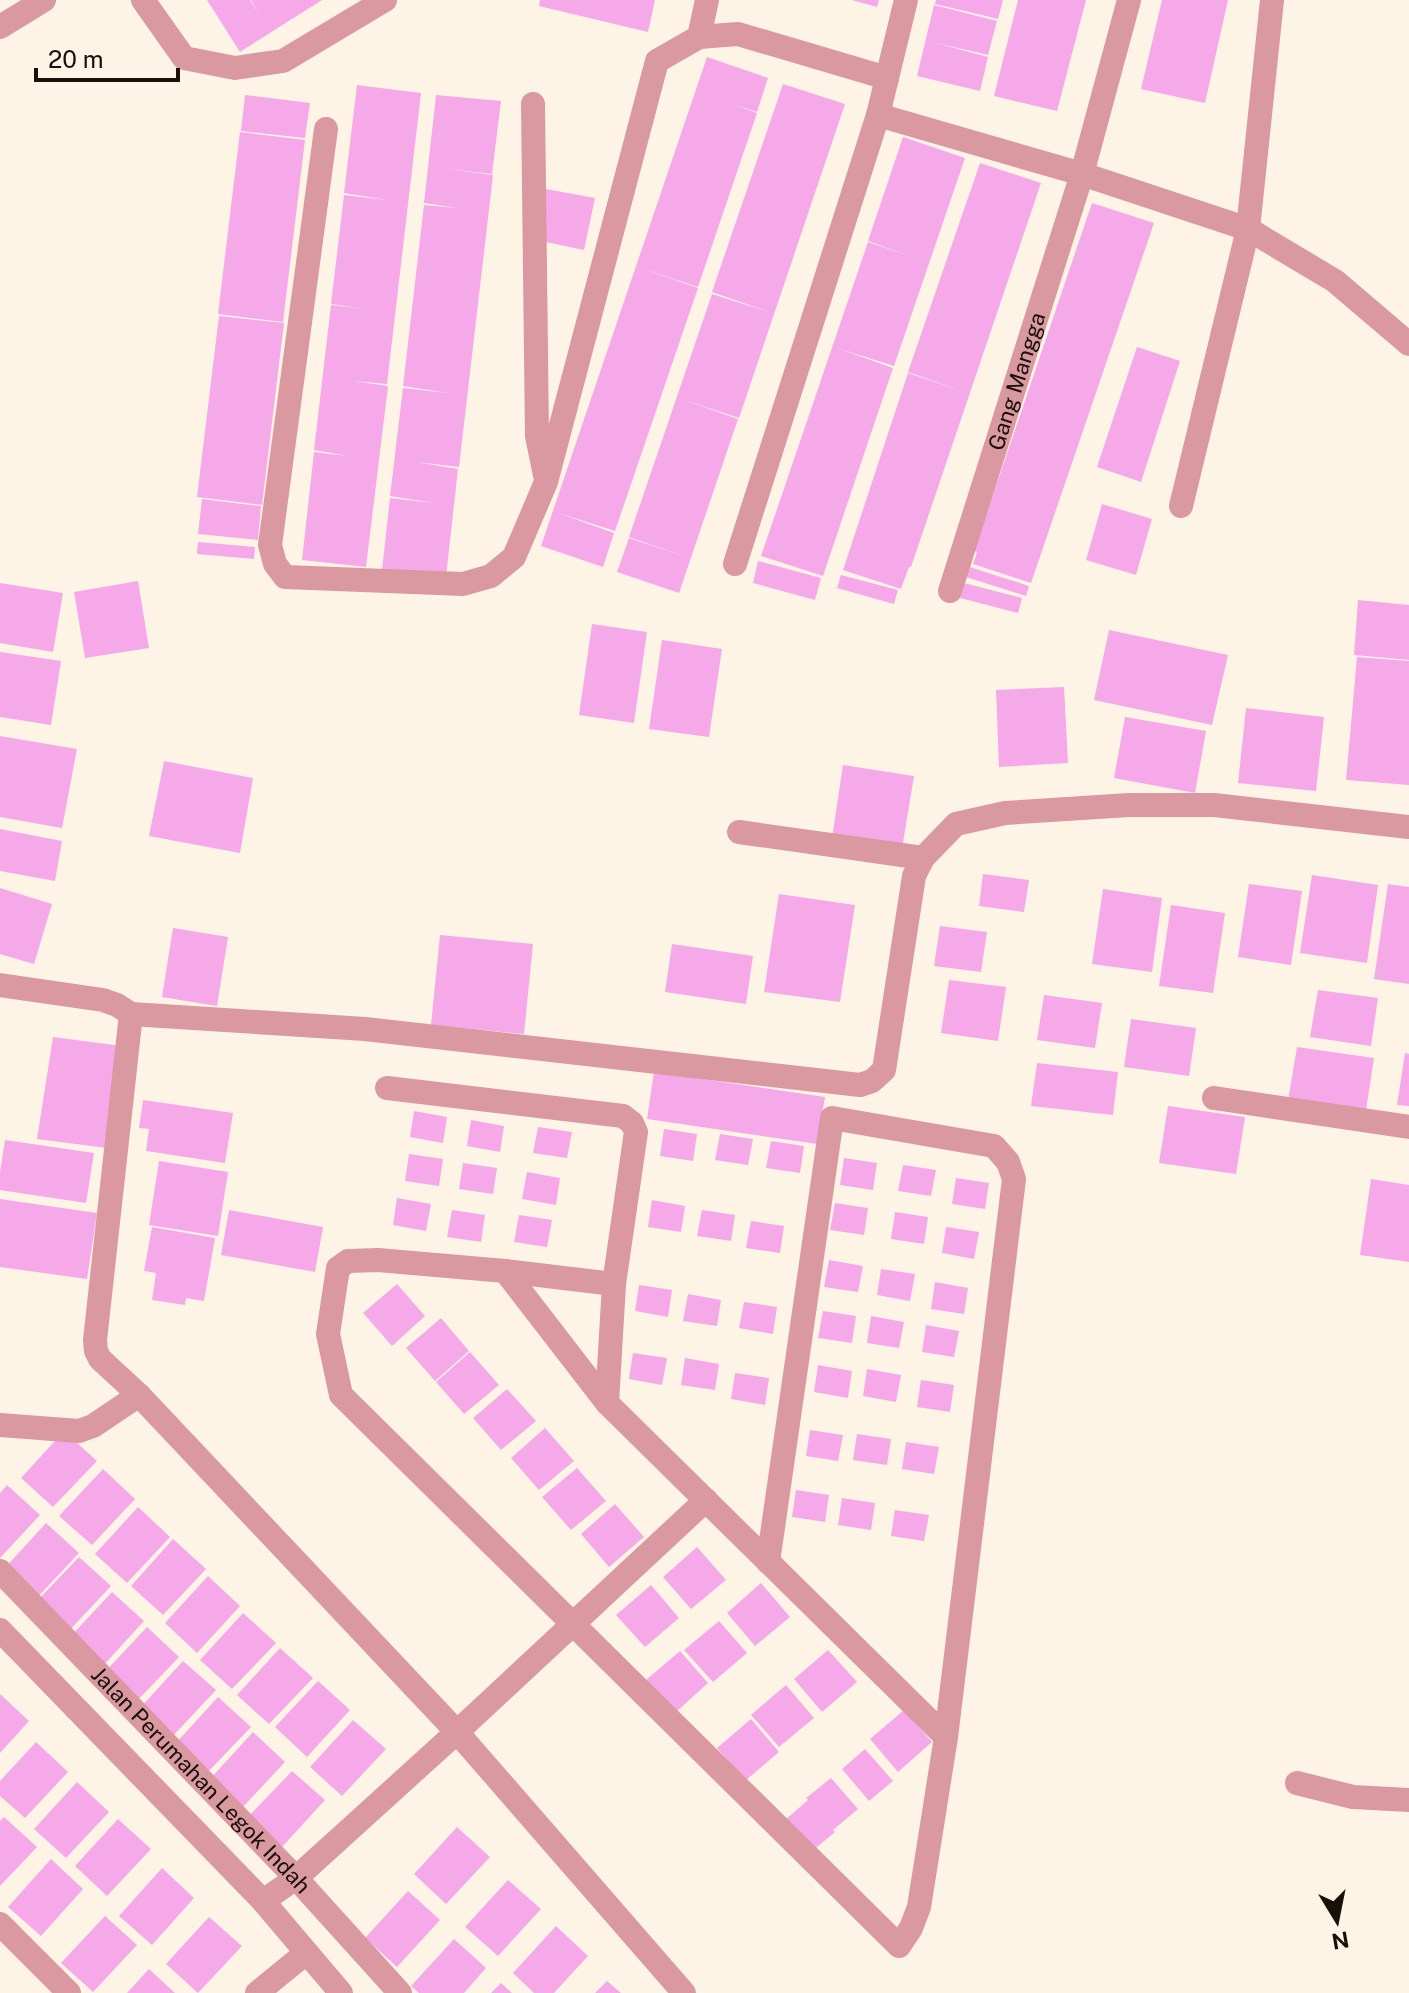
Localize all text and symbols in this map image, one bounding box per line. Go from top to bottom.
scale bar [36,32,178,82]
text: 20 m [48,45,104,73]
street label: Gang Mangga [982,309,1050,454]
street label: Jalan Perumahan Legok Indah [86,1661,316,1898]
north arrow [1297,1881,1377,1961]
text: N [1330,1926,1351,1955]

